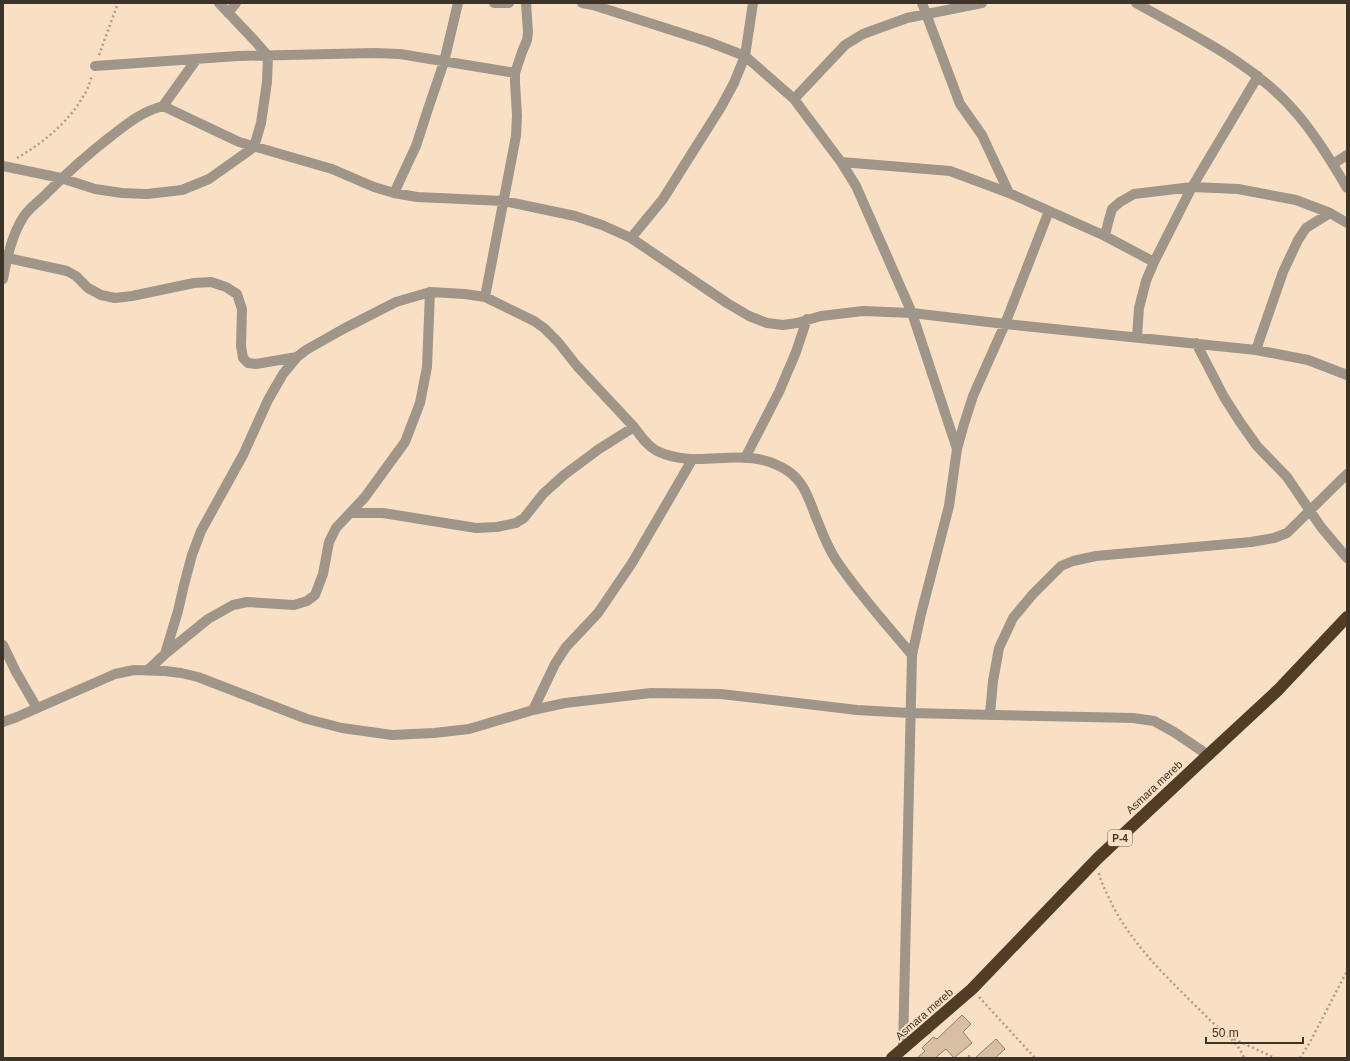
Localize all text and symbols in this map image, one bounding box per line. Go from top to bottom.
street label: Asmara mereb [1124,758,1184,816]
road number: P-4 [1108,830,1132,846]
street label: Asmara mereb [893,986,955,1042]
scale bar [1206,1019,1303,1045]
text: 50 m [1212,1026,1239,1040]

